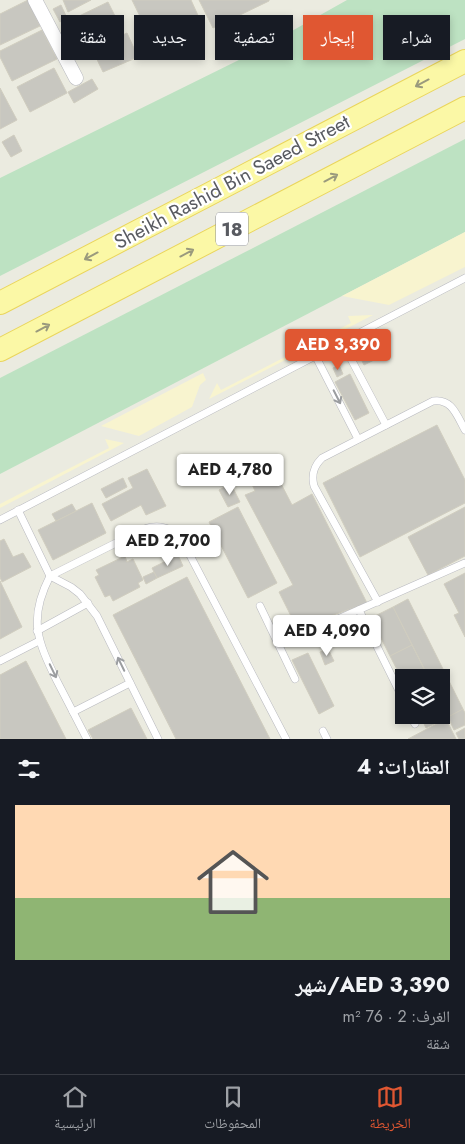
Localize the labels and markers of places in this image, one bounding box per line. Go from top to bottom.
pin: AED 3,390 [281,328,395,371]
pin: AED 4,780 [173,454,287,496]
pin: AED 2,700 [111,524,225,567]
pin: AED 4,090 [270,614,384,657]

